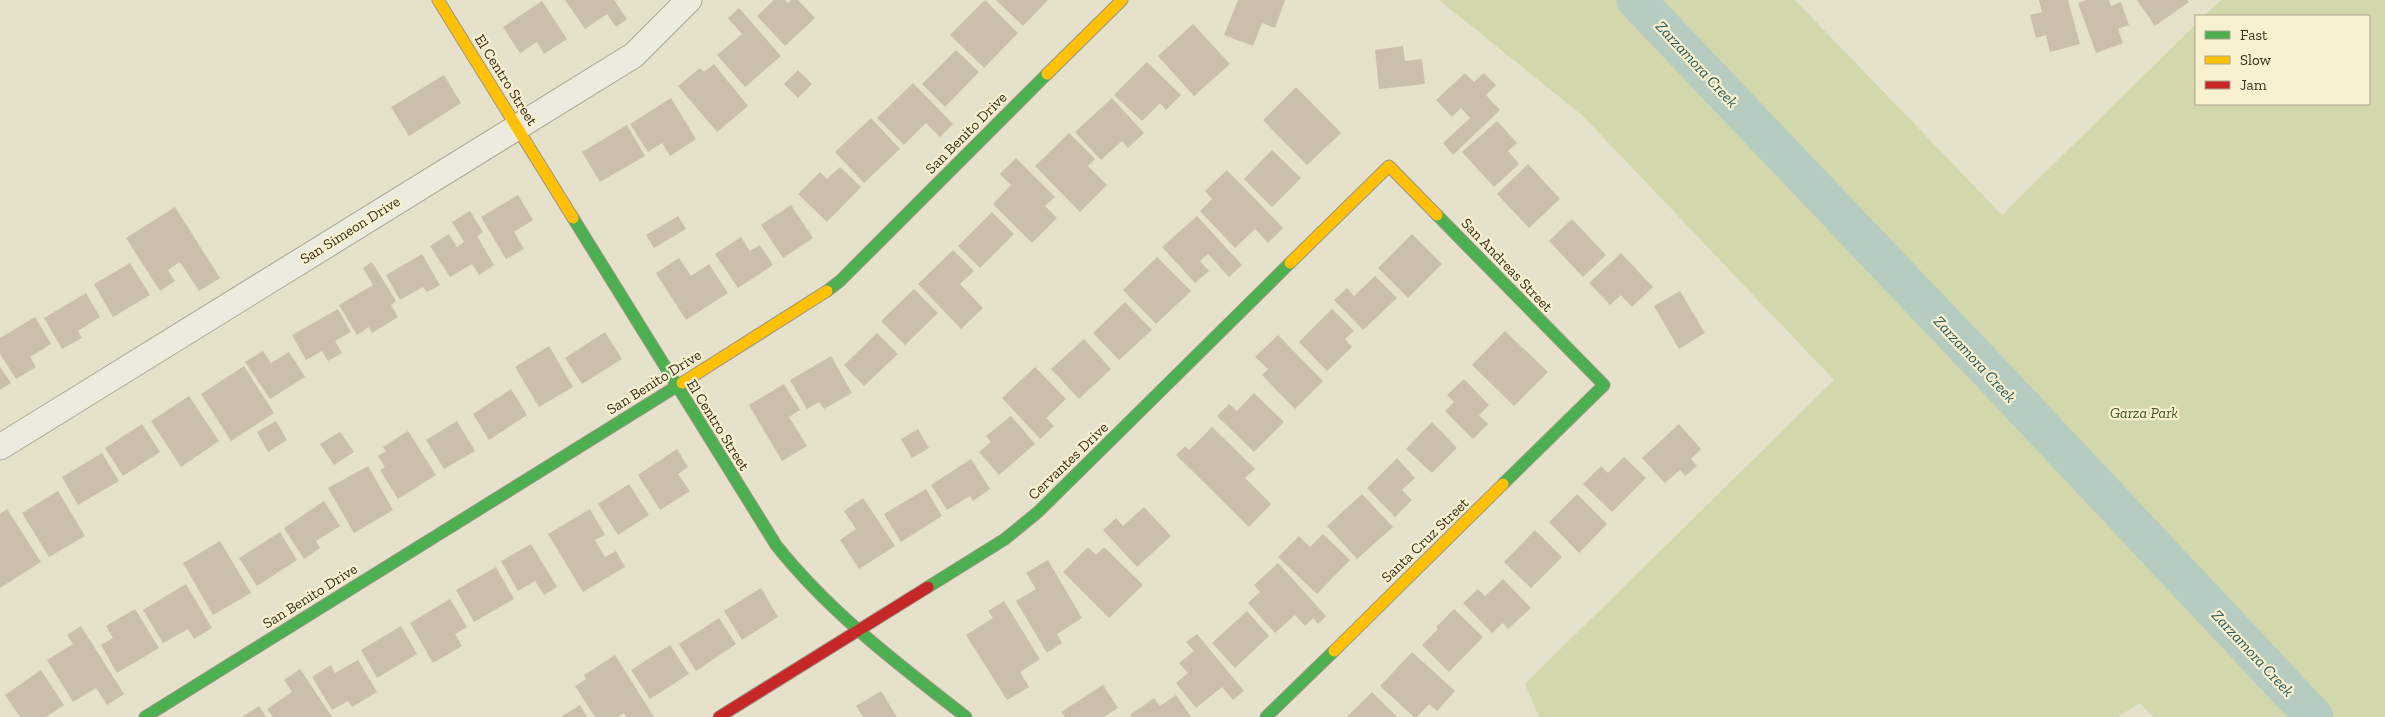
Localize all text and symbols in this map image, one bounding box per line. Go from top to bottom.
legend [2195,15,2370,105]
water label: Zarzamora Creek [1652,17,1742,111]
text: Fast [2240,26,2268,44]
street label: El Centro Street [471,31,541,129]
text: Slow [2240,51,2272,69]
text: Jam [2240,76,2267,94]
street label: San Benito Drive [921,88,1011,178]
street label: San Simeon Drive [297,192,403,268]
street label: San Andreas Street [1458,214,1557,316]
water label: Zarzamora Creek [1930,312,2020,406]
street label: San Benito Drive [603,346,705,418]
street label: El Centro Street [683,376,753,474]
park label: Garza Park [2110,404,2178,422]
street label: Cervantes Drive [1024,418,1112,504]
street label: Santa Cruz Street [1378,494,1473,586]
street label: San Benito Drive [259,560,361,632]
water label: Zarzamora Creek [2208,606,2298,700]

